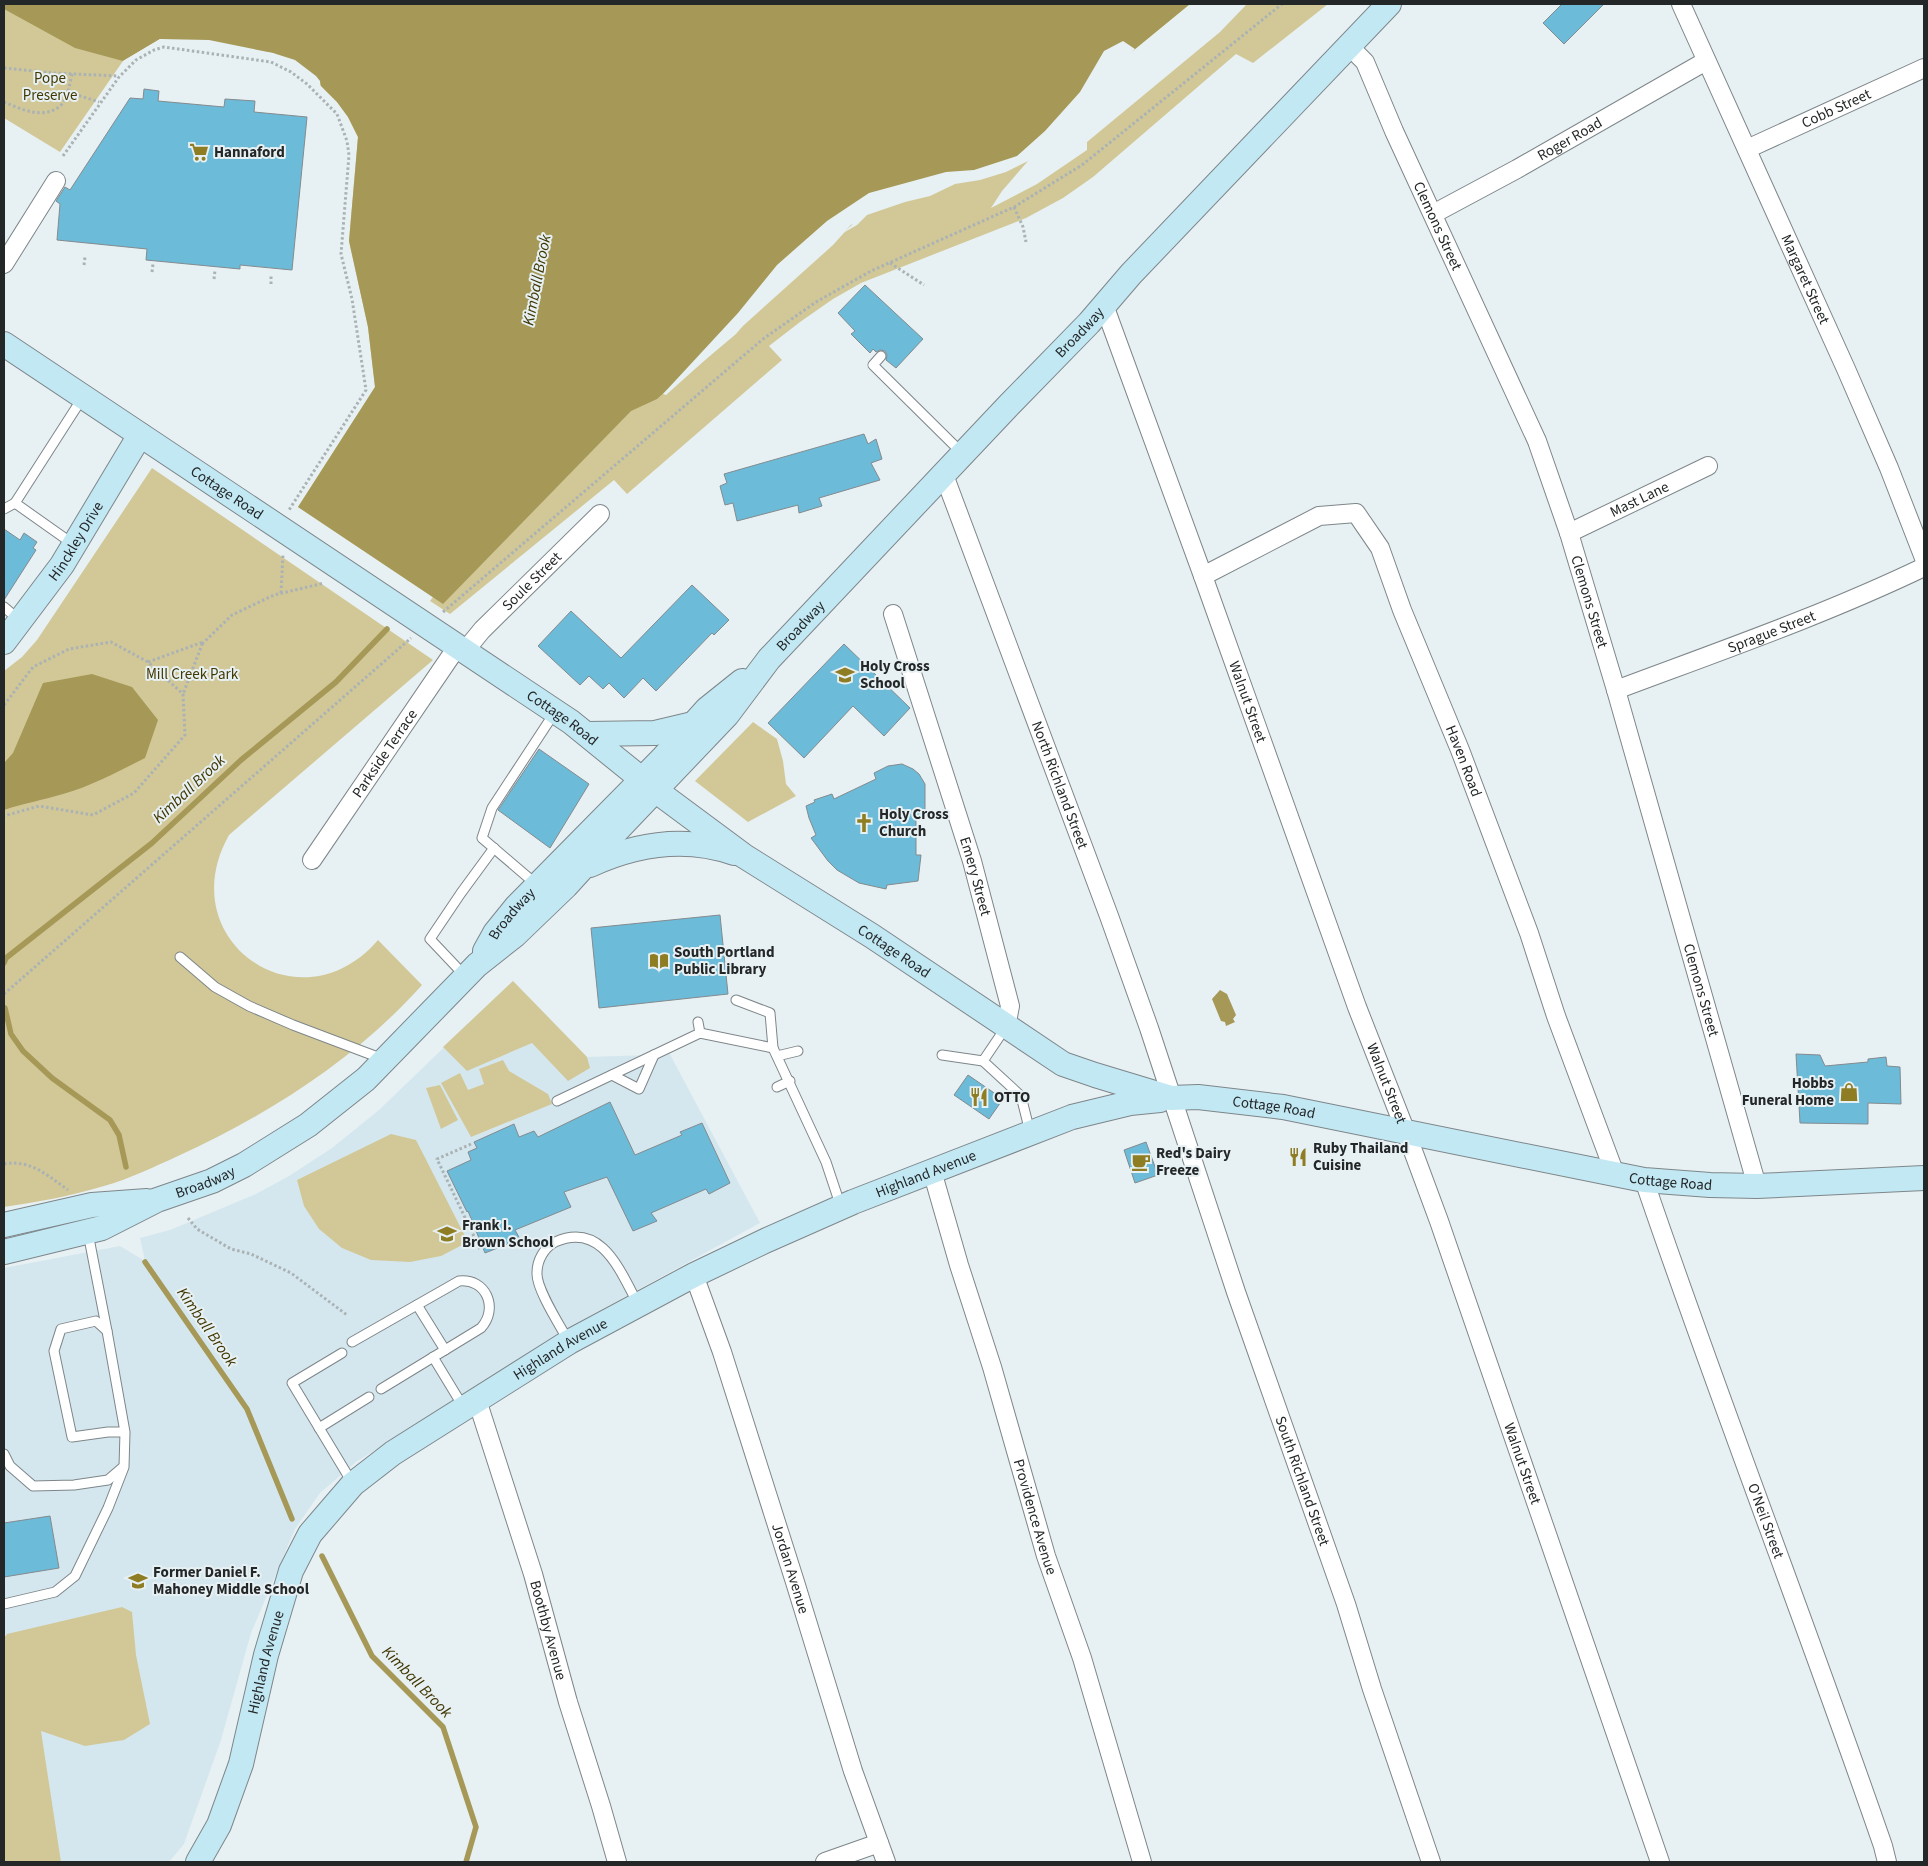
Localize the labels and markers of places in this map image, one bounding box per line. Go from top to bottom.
supermarket icon: Hannaford [188,141,210,163]
place label: Hannaford [214,142,285,163]
place label: Holy Cross School [860,656,930,694]
school or university icon: Holy Cross School [834,664,856,686]
place label: Holy Cross Church [879,804,949,842]
church icon: Holy Cross Church [853,812,875,834]
place label: South Portland Public Library [674,942,775,980]
library icon: South Portland Public Library [648,950,670,972]
place label: Hobbs Funeral Home [1742,1073,1834,1111]
shop icon: Hobbs Funeral Home [1838,1081,1860,1103]
restaurant icon: OTTO [968,1086,990,1108]
place label: OTTO [994,1087,1030,1108]
place label: Ruby Thailand Cuisine [1313,1138,1408,1176]
place label: Red's Dairy Freeze [1156,1143,1231,1181]
restaurant icon: Ruby Thailand Cuisine [1287,1146,1309,1168]
cafe icon: Red's Dairy Freeze [1130,1151,1152,1173]
place label: Frank I. Brown School [462,1215,554,1253]
school or university icon: Frank I. Brown School [436,1223,458,1245]
place label: Former Daniel F. Mahoney Middle School [153,1562,310,1600]
school or university icon: Former Daniel F. Mahoney Middle School [127,1570,149,1592]

